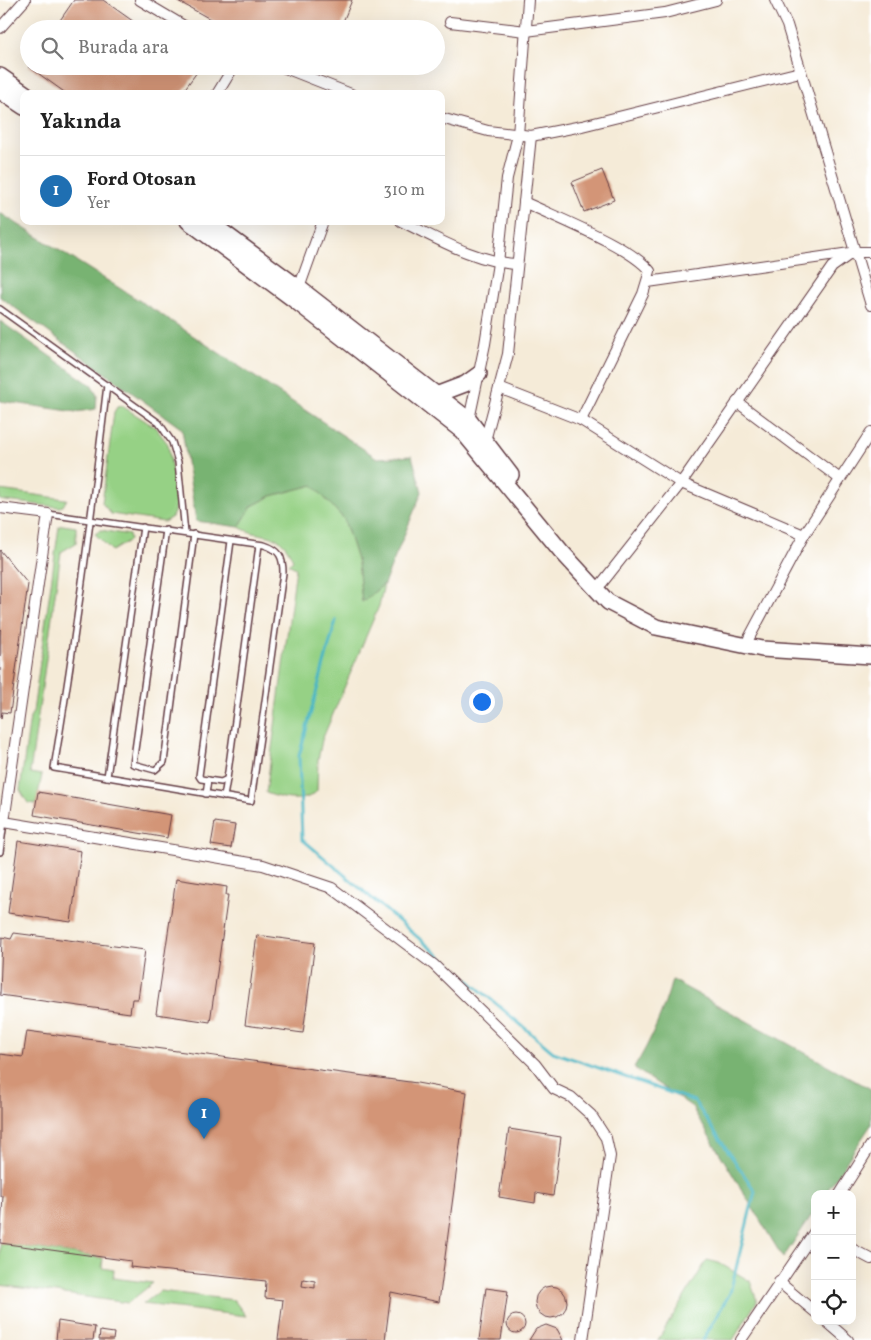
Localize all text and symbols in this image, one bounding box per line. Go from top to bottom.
search box [20,20,445,75]
icon: search [38,34,66,62]
text: Burada ara [78,35,169,61]
text: Yakında [40,108,121,137]
text: Ford Otosan [87,167,196,193]
text: 1 [53,180,59,202]
text: 310 m [384,180,425,202]
text: Yer [87,193,110,215]
your location [469,689,495,715]
pin: 1 [188,1098,220,1139]
map controls [811,1190,856,1325]
button: + [811,1190,856,1235]
button: − [811,1235,856,1280]
button: locate [811,1280,856,1325]

